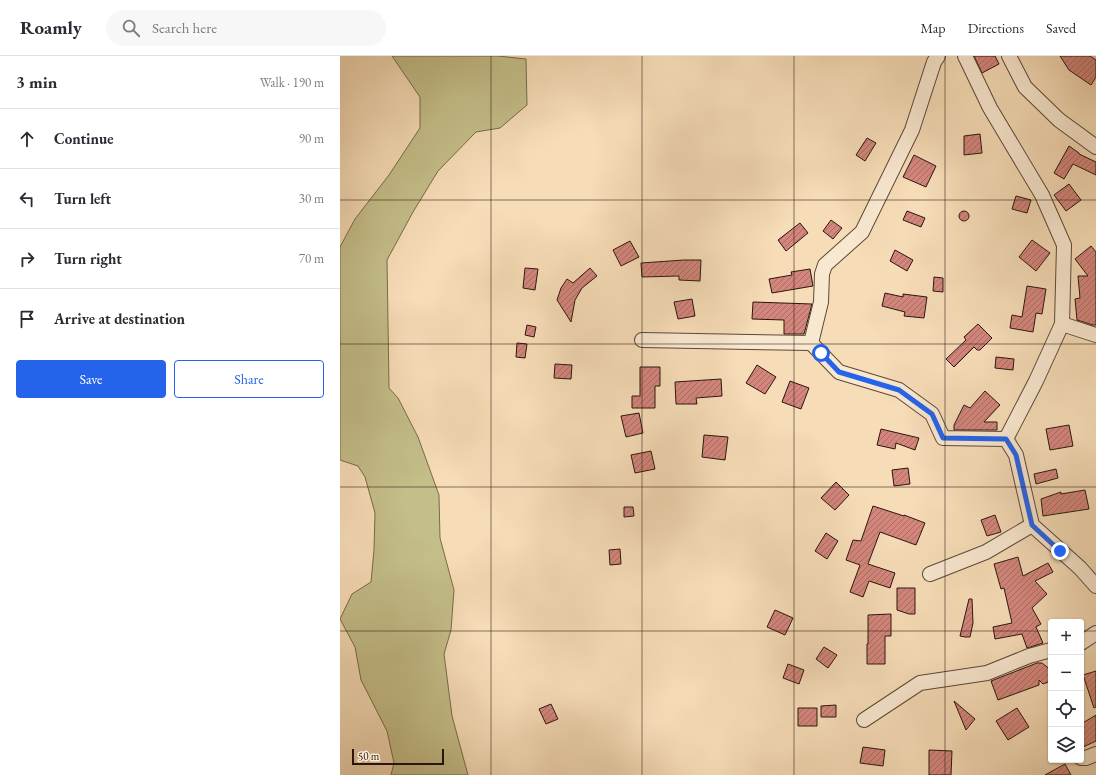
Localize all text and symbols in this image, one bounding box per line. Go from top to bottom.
search box [106,10,386,46]
text: Roamly [20,15,82,40]
icon: search [120,17,142,39]
text: Search here [152,18,217,37]
text: Map [920,19,946,37]
text: Directions [968,19,1024,37]
text: Saved [1046,19,1076,37]
text: 3 min [16,71,57,93]
text: Walk · 190 m [260,74,324,91]
icon: ahead [16,128,38,150]
text: Continue [54,129,114,148]
text: 90 m [299,130,324,147]
icon: left [16,188,38,210]
text: Turn left [54,189,111,208]
text: 30 m [299,190,324,207]
icon: right [16,248,38,270]
text: Turn right [54,249,122,268]
text: 70 m [299,250,324,267]
icon: arrive [16,308,38,330]
text: Arrive at destination [54,309,185,328]
route start [812,344,830,362]
button: Save [16,360,166,398]
button: Share [174,360,324,398]
route end [1051,542,1069,560]
map controls [1048,619,1084,763]
button: + [1048,619,1084,655]
button: − [1048,655,1084,691]
button: locate [1048,691,1084,727]
button: layers [1048,727,1084,763]
scale bar [352,747,444,766]
text: 50 m [358,749,379,763]

